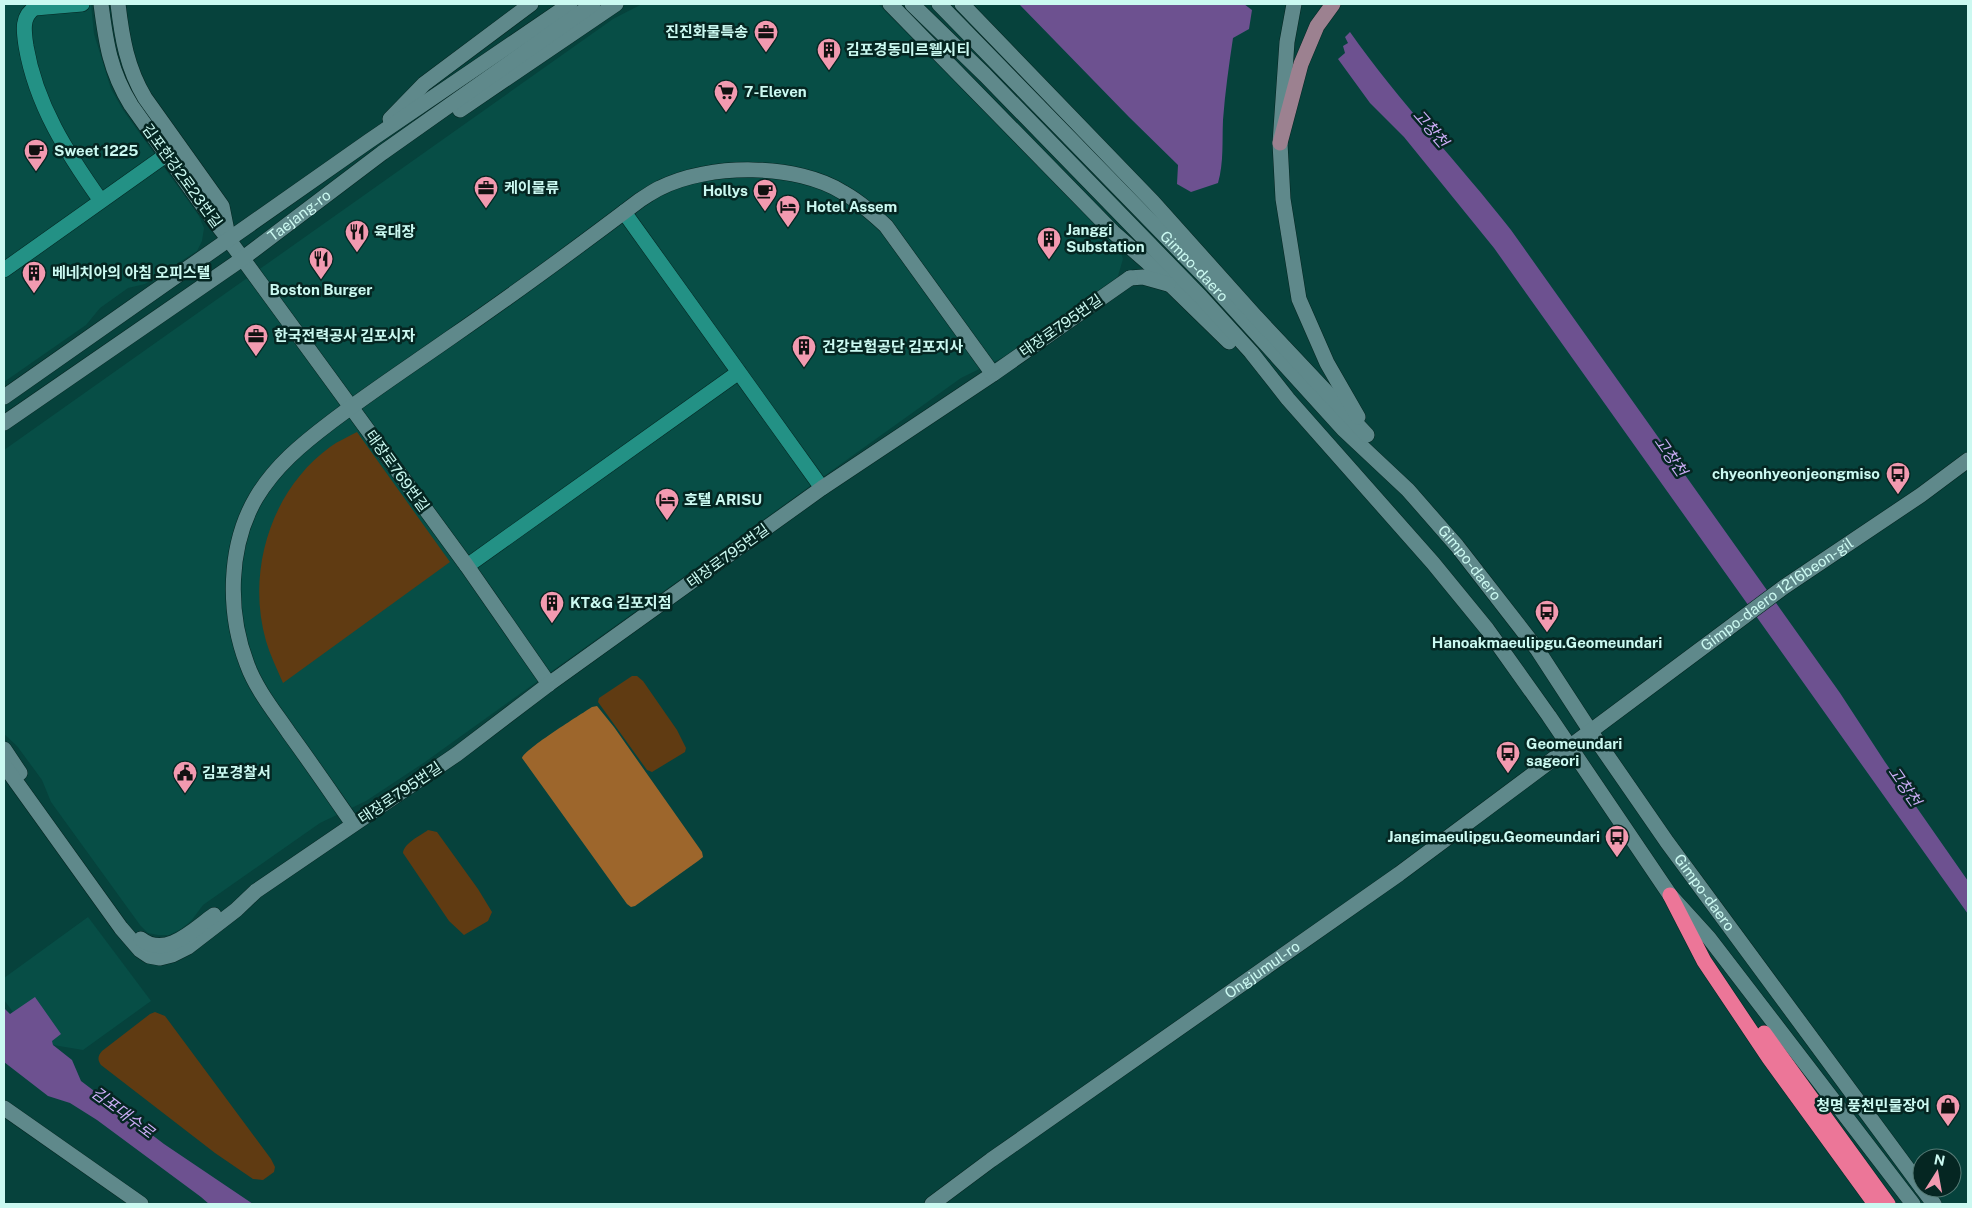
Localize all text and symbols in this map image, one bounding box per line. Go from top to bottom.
office icon: 진진화물특송 [753,19,779,53]
place label: 진진화물특송 [665,23,748,40]
building icon: 김포경동미르웰시티 [816,37,842,71]
place label: 김포경동미르웰시티 [846,41,970,58]
supermarket icon: 7-Eleven [713,79,739,113]
place label: 7-Eleven [744,83,807,100]
water label: 고창천 [1409,105,1454,153]
street label: 김포한강2로23번길 [139,121,226,231]
cafe icon: Sweet 1225 [23,138,49,172]
place label: Sweet 1225 [54,142,138,159]
office icon: 케이물류 [473,175,499,209]
cafe icon: Hollys [752,178,778,212]
place label: 케이물류 [504,179,559,196]
place label: Hollys [703,182,748,199]
street label: Taejang-ro [264,186,334,244]
hotel icon: Hotel Assem [775,194,801,228]
place label: Hotel Assem [806,198,897,215]
restaurant icon: 육대장 [344,219,370,253]
place label: Janggi Substation [1066,221,1145,255]
place label: 육대장 [374,223,416,240]
building icon: Janggi Substation [1036,226,1062,260]
street label: Gimpo-daero [1157,227,1232,305]
restaurant icon: Boston Burger [308,246,334,280]
building icon: 베네치아의 아침 오피스텔 [21,260,47,294]
place label: 베네치아의 아침 오피스텔 [52,264,211,281]
place label: Boston Burger [269,281,373,298]
street label: 태장로795번길 [1016,291,1105,360]
office icon: 한국전력공사 김포시자 [243,323,269,357]
place label: 한국전력공사 김포시자 [274,327,416,344]
building icon: 건강보험공단 김포지사 [791,334,817,368]
place label: 건강보험공단 김포지사 [822,338,964,355]
street label: 태장로769번길 [362,427,433,515]
water label: 고창천 [1650,433,1692,482]
bus stop icon: chyeonhyeonjeongmiso [1885,461,1911,495]
place label: chyeonhyeonjeongmiso [1712,465,1880,482]
hotel icon: 호텔 ARISU [654,487,680,521]
place label: 호텔 ARISU [684,491,762,508]
street label: 태장로795번길 [684,520,772,591]
street label: Gimpo-daero [1435,522,1505,603]
street label: Gimpo-daero 1216beon-gil [1697,534,1856,654]
building icon: KT&G 김포지점 [539,590,565,624]
place label: KT&G 김포지점 [570,594,672,611]
bus stop icon: Hanoakmaeulipgu.Geomeundari [1534,599,1560,633]
place label: Hanoakmaeulipgu.Geomeundari [1432,634,1662,651]
place label: Geomeundari sageori [1526,735,1622,769]
bus stop icon: Geomeundari sageori [1495,740,1521,774]
street label: 태장로795번길 [355,759,445,827]
public building icon: 김포경찰서 [172,760,198,794]
water label: 고창천 [1884,763,1926,812]
place label: 김포경찰서 [202,764,271,781]
bus stop icon: Jangimaeulipgu.Geomeundari [1604,824,1630,858]
place label: Jangimaeulipgu.Geomeundari [1388,828,1600,845]
street label: Gimpo-daero [1671,851,1739,934]
street label: Ongjumul-ro [1221,937,1303,1002]
water label: 김포대수로 [88,1083,159,1143]
shop icon: 청명 풍천민물장어 [1935,1093,1961,1127]
place label: 청명 풍천민물장어 [1816,1097,1930,1114]
north arrow [1912,1148,1962,1198]
text: N [1933,1151,1946,1169]

